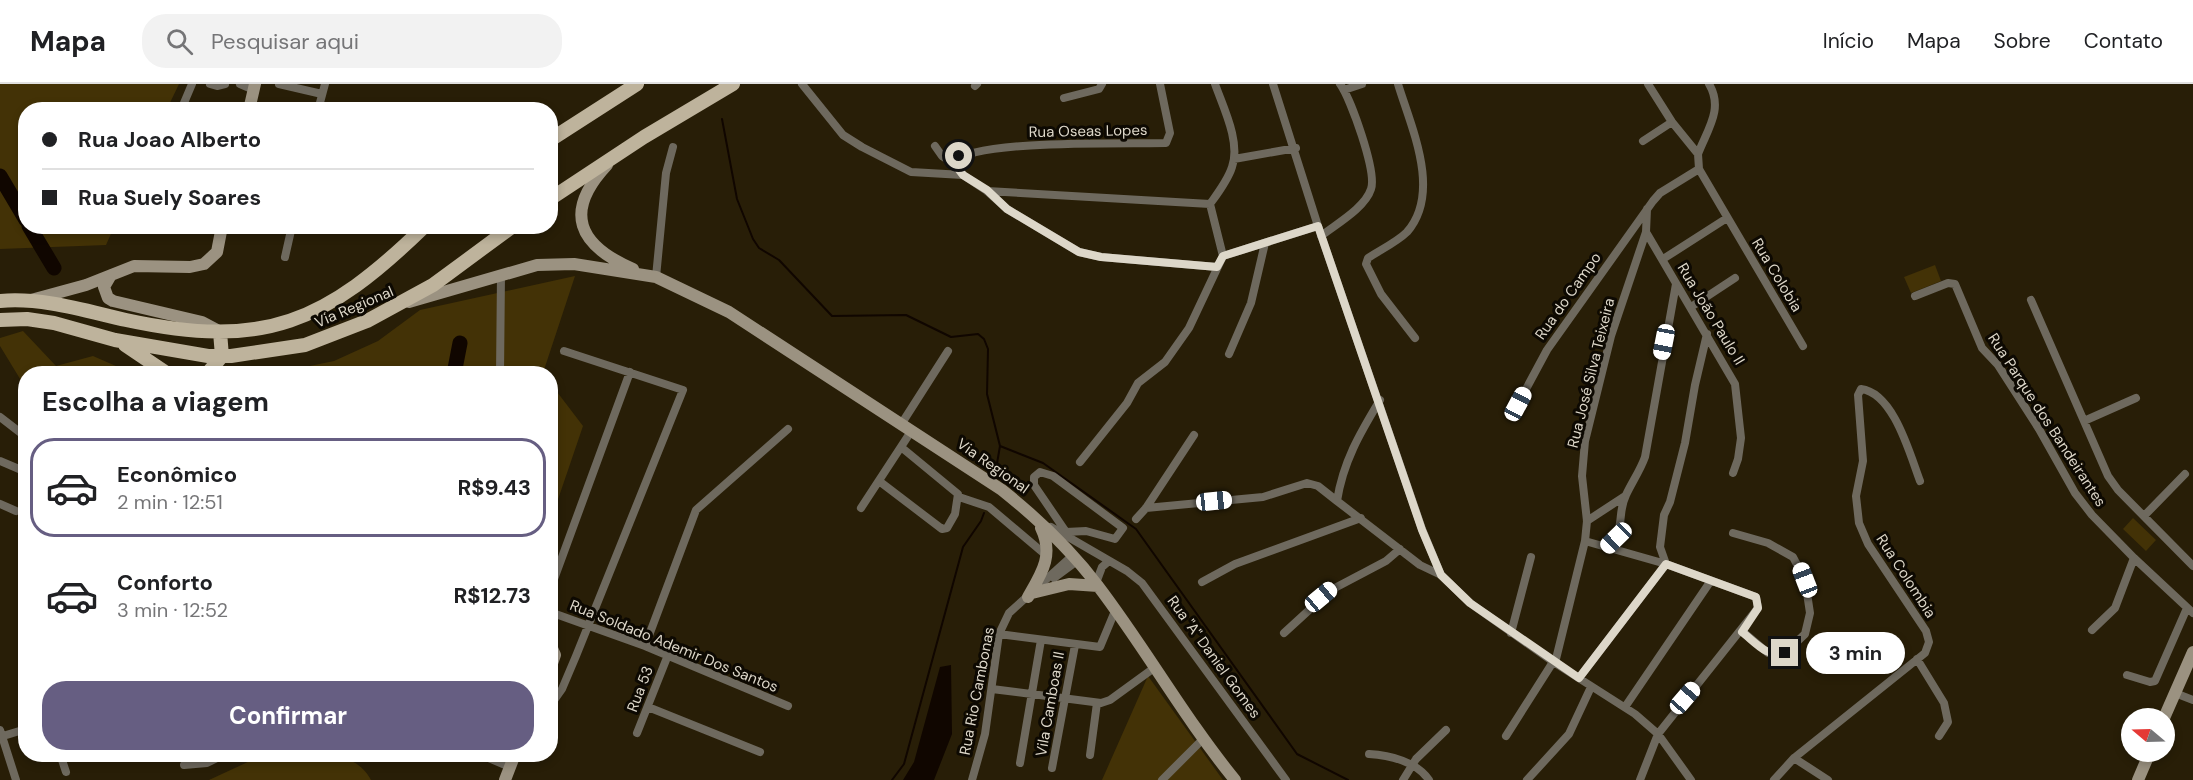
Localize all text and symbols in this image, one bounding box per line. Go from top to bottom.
search box [142,14,562,68]
text: Mapa [30,23,106,60]
icon: search [163,25,196,58]
text: Pesquisar aqui [211,27,359,56]
text: Início [1823,27,1874,55]
text: Mapa [1907,27,1961,55]
text: Sobre [1994,27,2051,55]
text: Contato [2084,27,2163,55]
street label: Rua Oseas Lopes [1028,120,1148,142]
text: Rua Joao Alberto [78,125,261,154]
route start [945,142,972,169]
text: Rua Suely Soares [78,183,261,212]
street label: Rua Colobia [1747,234,1807,316]
street label: Rua do Campo [1530,248,1606,344]
street label: Rua João Paulo II [1673,259,1749,369]
street label: Via Regional [312,281,396,333]
street label: Rua José Silva Teixeira [1563,296,1619,450]
car [1652,323,1676,361]
street label: Rua Parque dos Bandeirantes [1983,329,2111,511]
text: Escolha a viagem [42,384,269,419]
car [1502,384,1534,424]
street label: Via Regional [953,434,1033,498]
text: Econômico [117,460,237,489]
icon: car [45,461,99,515]
text: R$9.43 [457,473,531,502]
text: 2 min · 12:51 [117,489,223,515]
car [1195,490,1233,512]
car [1597,519,1635,557]
street label: Rua Colombia [1871,530,1941,622]
car [1790,560,1820,600]
text: Conforto [117,568,213,597]
icon: car [45,569,99,623]
car [1301,579,1341,615]
text: R$12.73 [453,581,531,610]
street label: Rua "A" Daniel Gomes [1163,592,1265,722]
street label: Rua Soldado Ademir Dos Santos [567,595,781,697]
text: 3 min · 12:52 [117,597,228,623]
street label: Rua Rio Cambonas [955,625,999,757]
callout: 3 min [1806,632,1905,674]
route end [1771,639,1798,666]
text: 3 min [1829,640,1882,666]
street label: Vila Camboas II [1031,650,1069,758]
street label: Rua 53 [622,663,658,715]
car [1666,679,1704,717]
button: Confirmar [42,681,534,750]
north arrow [2121,708,2175,762]
map controls [2121,708,2175,762]

